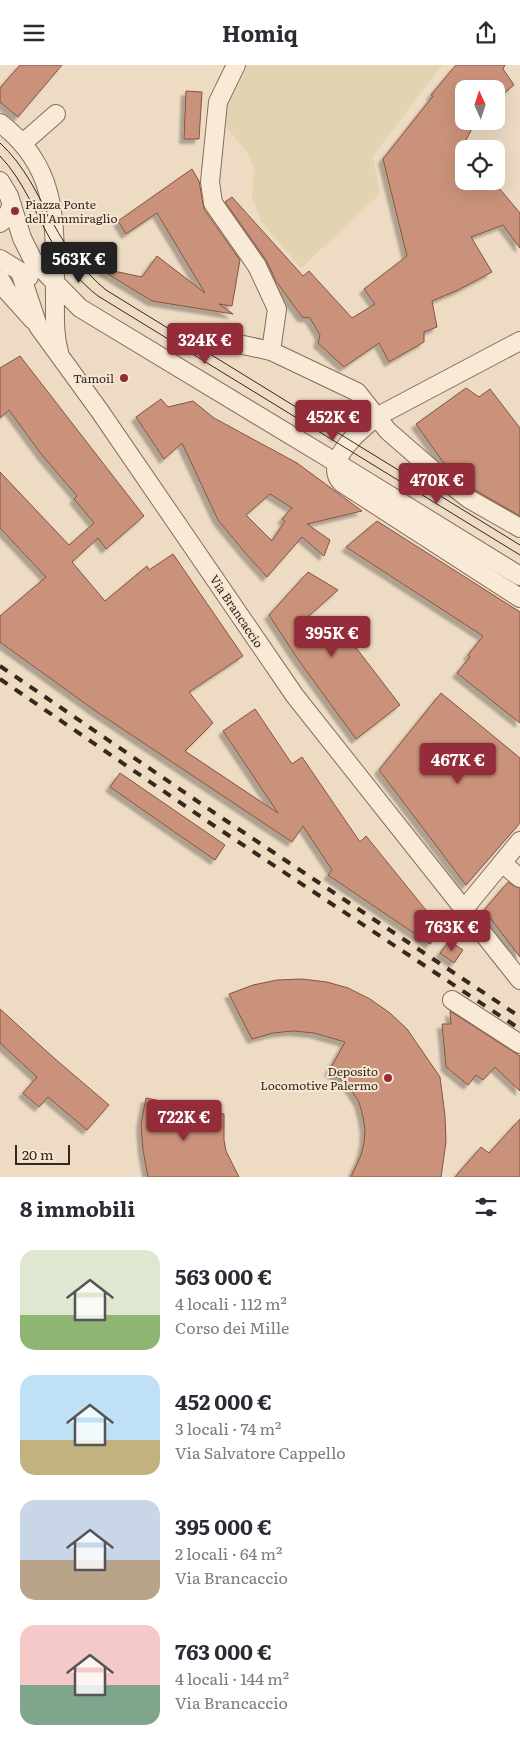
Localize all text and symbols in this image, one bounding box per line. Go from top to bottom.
text: Homiq [222,16,298,49]
icon: menu [20,19,48,47]
icon: share [472,19,500,47]
north arrow [455,80,505,130]
map controls [455,80,505,190]
button: locate [455,140,505,190]
place label: Piazza Ponte dell'Ammiraglio [25,195,118,227]
marker: Piazza Ponte dell'Ammiraglio [9,205,21,217]
pin: 563K € [38,241,120,284]
text: 563K € [52,246,106,270]
pin: 324K € [164,323,246,365]
text: 324K € [178,327,232,351]
place label: Tamoil [73,369,114,387]
marker: Tamoil [118,372,130,384]
pin: 452K € [292,399,374,442]
text: 452K € [306,404,360,428]
pin: 470K € [396,463,478,505]
text: 470K € [410,467,464,491]
street label: Via Brancaccio [206,571,268,651]
pin: 395K € [291,615,373,658]
text: 395K € [305,620,359,644]
pin: 467K € [417,743,499,785]
text: 467K € [431,747,485,771]
pin: 763K € [411,909,493,952]
text: 763K € [425,914,479,938]
place label: Deposito Locomotive Palermo [260,1062,378,1094]
marker: Deposito Locomotive Palermo [382,1072,394,1084]
pin: 722K € [143,1099,225,1142]
text: 722K € [158,1104,210,1128]
scale bar [15,1142,70,1165]
text: 20 m [22,1144,54,1164]
text: 8 immobili [20,1192,135,1223]
icon: filters [472,1193,500,1221]
text: 563 000 € [175,1260,272,1291]
icon: home [60,1270,120,1330]
text: 4 locali · 112 m² [175,1291,287,1315]
text: Corso dei Mille [175,1315,289,1339]
text: 452 000 € [175,1385,272,1416]
icon: home [60,1395,120,1455]
text: 3 locali · 74 m² [175,1416,281,1440]
text: Via Salvatore Cappello [175,1440,346,1464]
text: 395 000 € [175,1510,272,1541]
icon: home [60,1520,120,1580]
text: 2 locali · 64 m² [175,1541,282,1565]
text: Via Brancaccio [175,1565,288,1589]
text: 763 000 € [175,1635,272,1666]
icon: home [60,1645,120,1705]
text: 4 locali · 144 m² [175,1666,289,1690]
text: Via Brancaccio [175,1690,288,1714]

